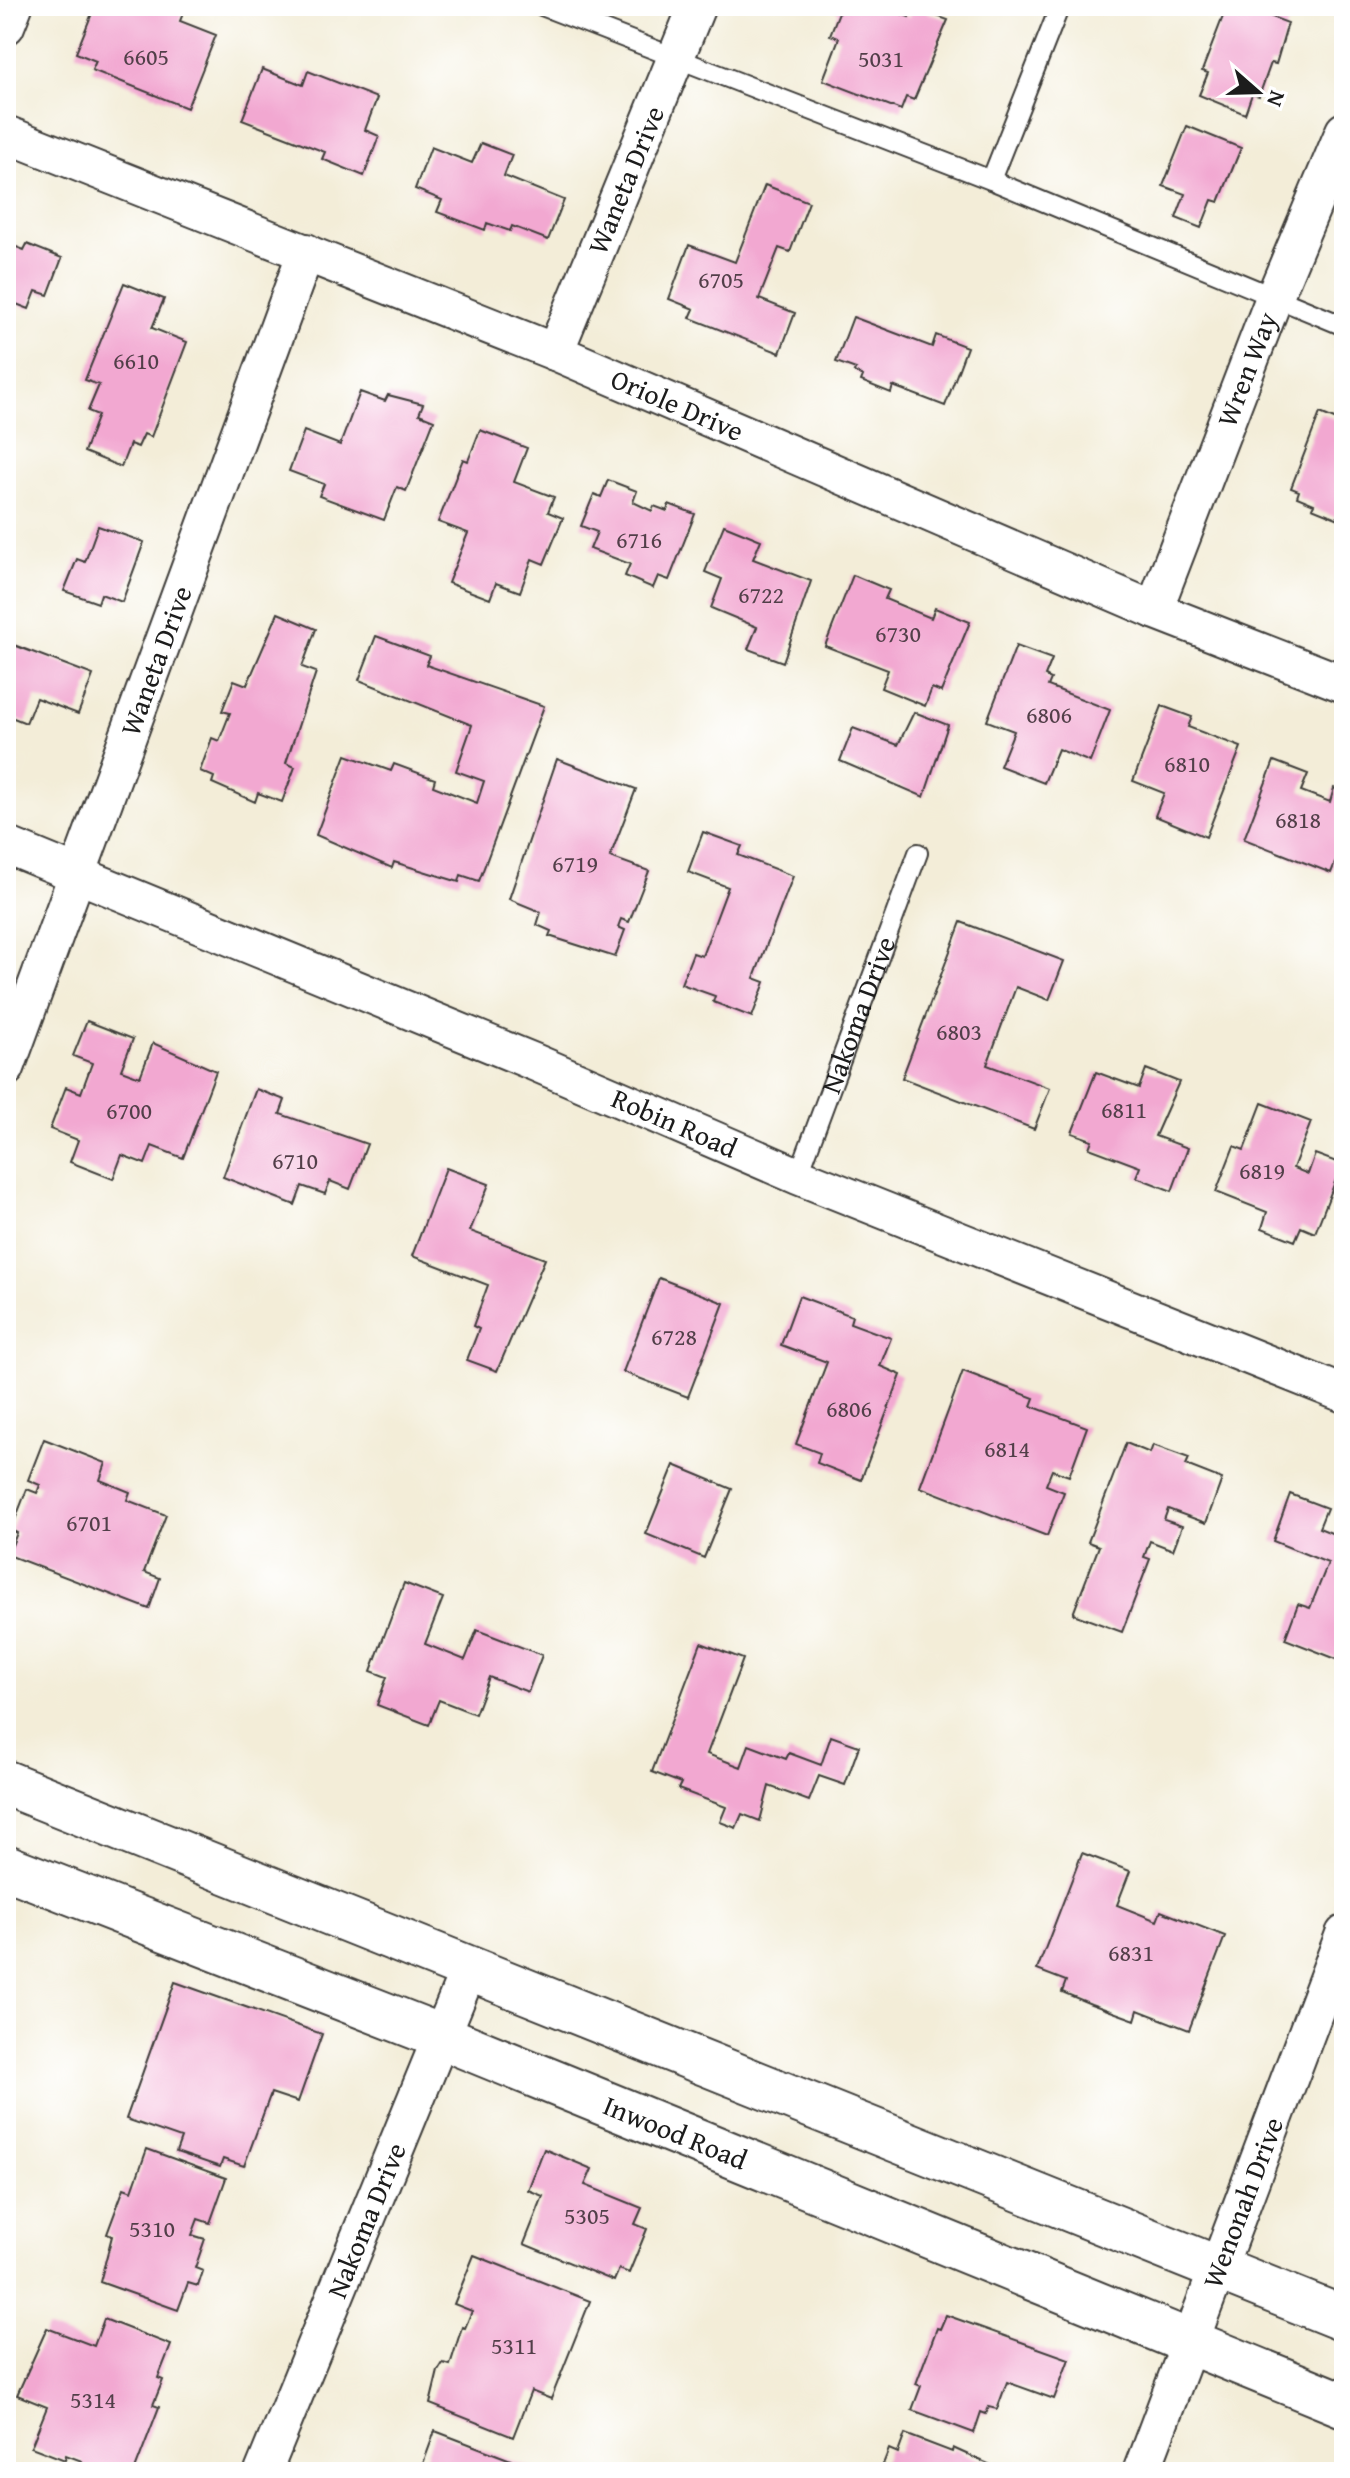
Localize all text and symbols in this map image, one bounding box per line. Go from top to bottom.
house number: 6605 [123,39,169,74]
house number: 5031 [858,41,904,76]
north arrow [1218,52,1298,132]
text: N [1259,86,1294,111]
street label: Waneta Drive [576,99,674,260]
house number: 6705 [698,262,744,297]
street label: Wren Way [1205,306,1287,432]
house number: 6610 [113,343,159,378]
street label: Oriole Drive [605,358,750,451]
house number: 6716 [616,522,662,557]
house number: 6722 [738,577,784,612]
street label: Waneta Drive [109,580,202,741]
house number: 6730 [875,616,921,651]
house number: 6806 [1026,697,1072,732]
house number: 6810 [1164,746,1210,781]
house number: 6818 [1275,802,1321,837]
house number: 6719 [552,846,598,881]
street label: Nakoma Drive [810,930,905,1099]
house number: 6803 [936,1014,982,1049]
street label: Robin Road [605,1077,744,1168]
house number: 6811 [1101,1092,1147,1127]
house number: 6700 [106,1093,152,1128]
house number: 6710 [272,1143,318,1178]
house number: 6819 [1239,1153,1285,1188]
house number: 6728 [651,1319,697,1354]
house number: 6806 [826,1391,872,1426]
house number: 6814 [984,1431,1030,1466]
house number: 6701 [66,1505,112,1540]
house number: 6831 [1108,1935,1154,1970]
street label: Inwood Road [597,2084,754,2179]
street label: Wenonah Drive [1191,2111,1293,2294]
street label: Nakoma Drive [315,2136,416,2304]
house number: 5305 [564,2198,610,2233]
house number: 5310 [129,2211,175,2246]
house number: 5311 [491,2328,537,2363]
house number: 5314 [70,2382,116,2417]

